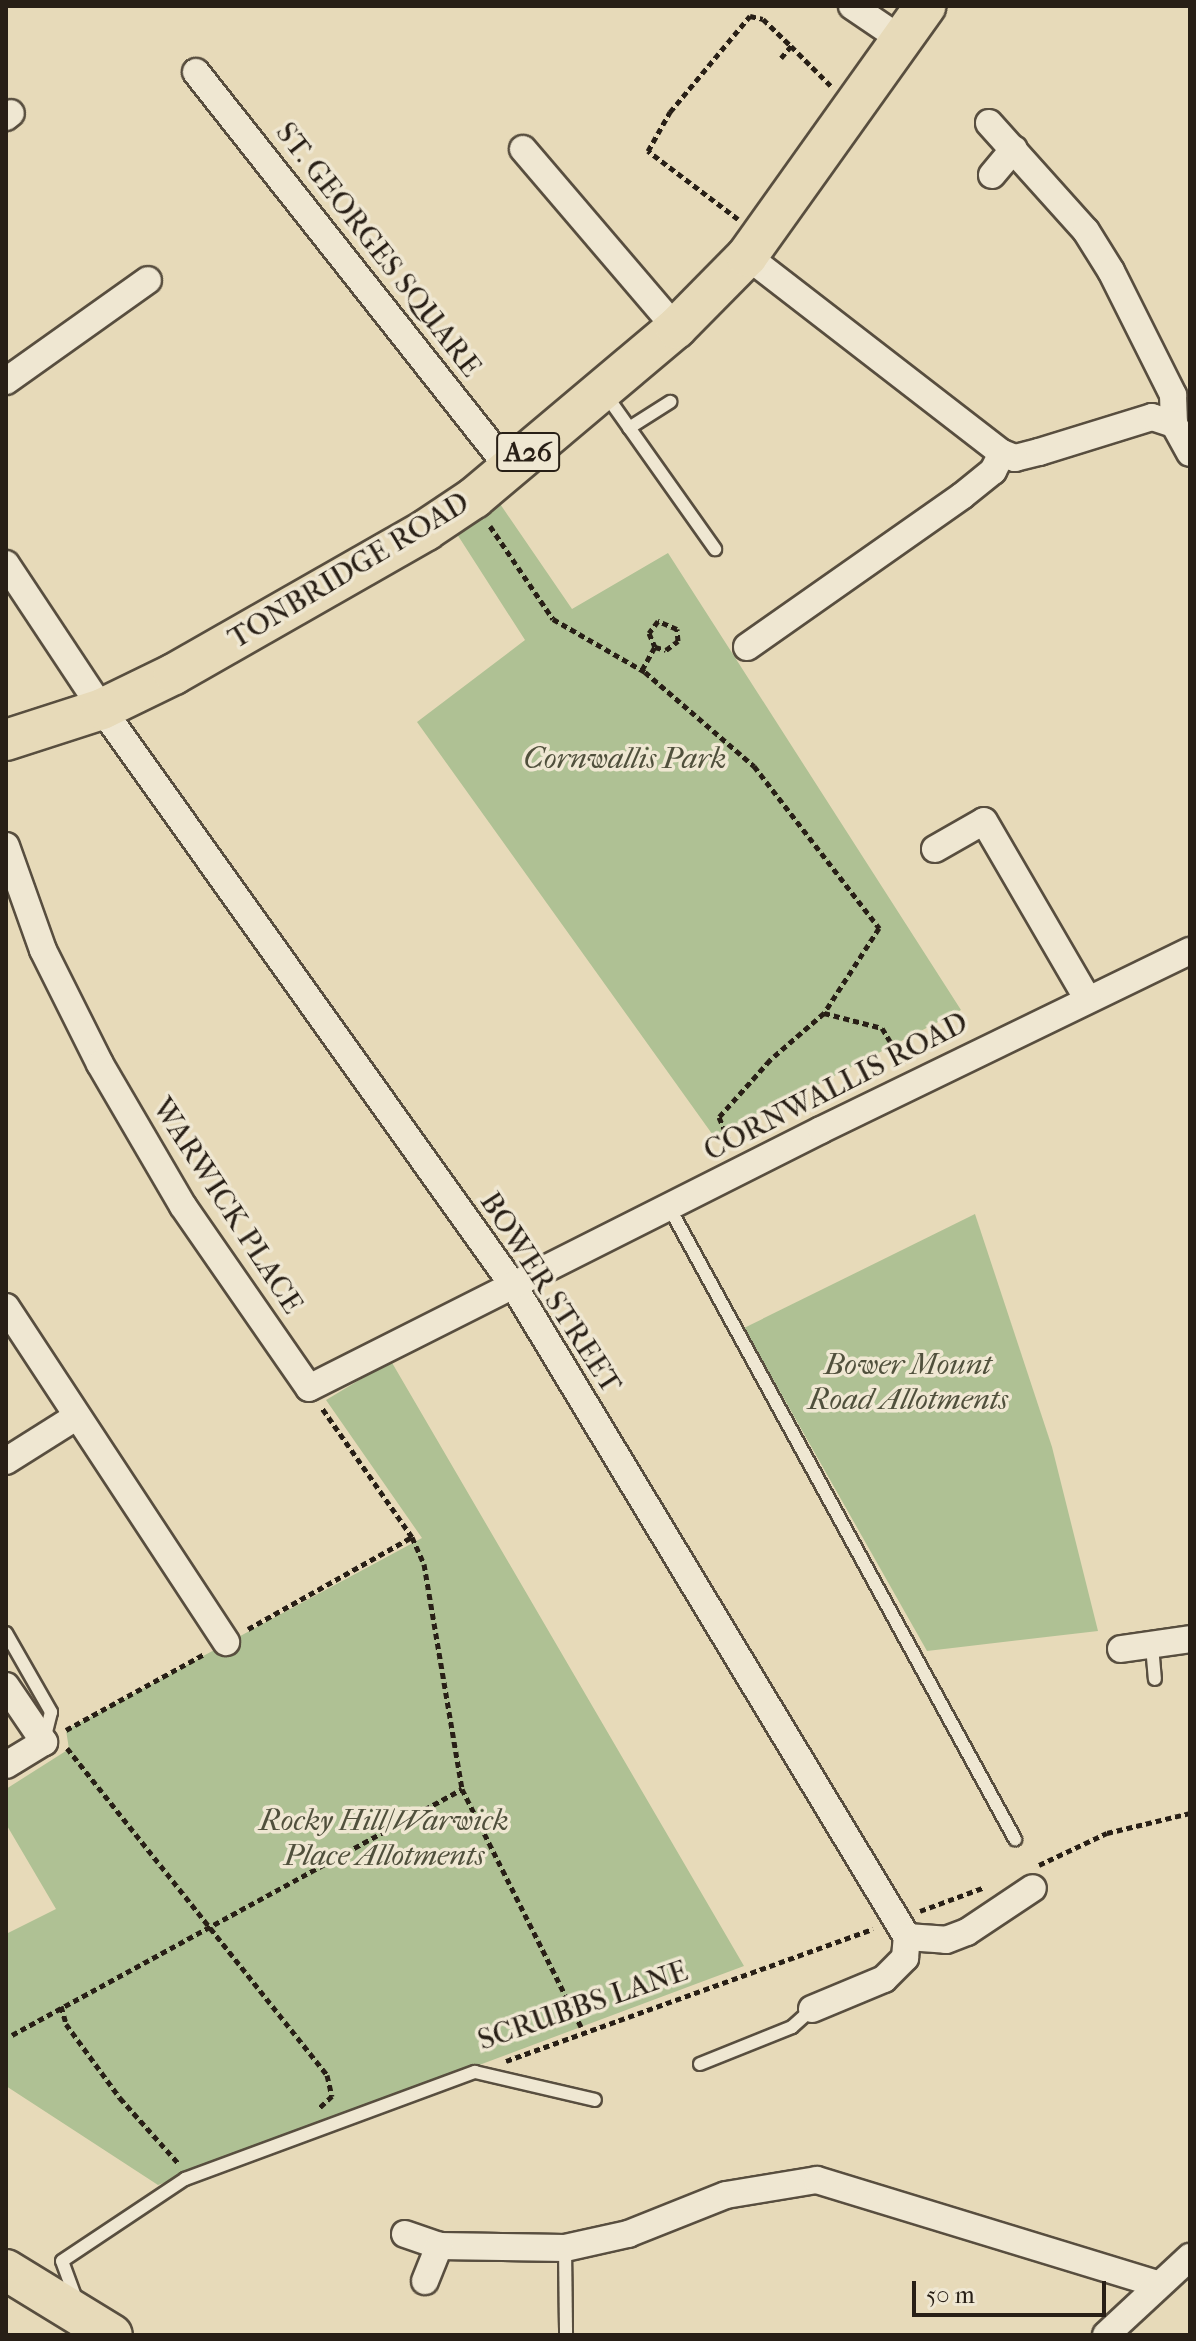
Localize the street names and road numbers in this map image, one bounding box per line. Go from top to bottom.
street label: ST. GEORGES SQUARE [267,116,489,384]
road number: A26 [496,428,560,476]
street label: TONBRIDGE ROAD [222,485,476,657]
street label: CORNWALLIS ROAD [698,1005,974,1169]
street label: WARWICK PLACE [144,1091,310,1321]
street label: BOWER STREET [472,1186,628,1400]
street label: SCRUBBS LANE [473,1953,693,2059]

